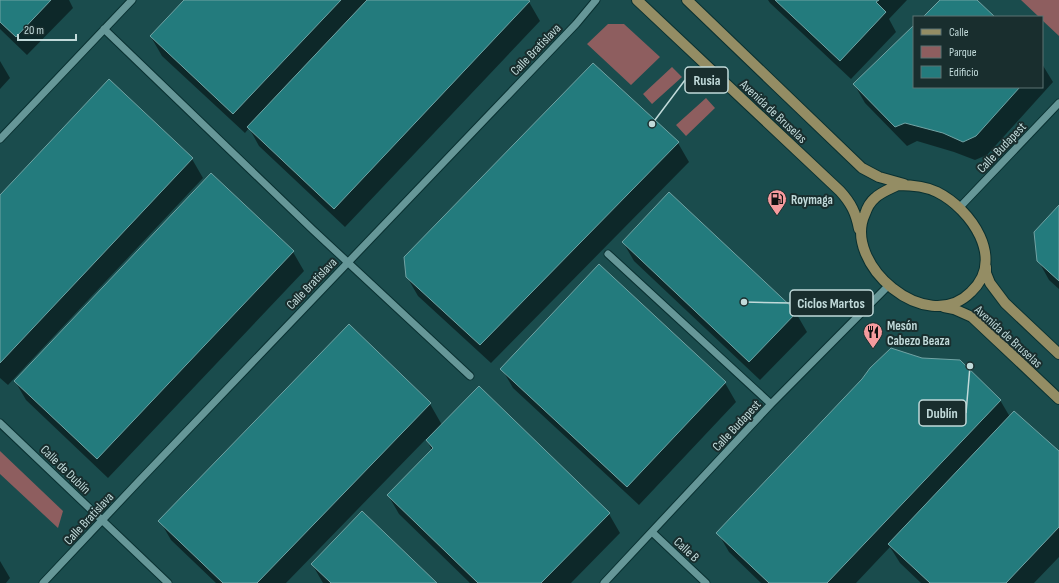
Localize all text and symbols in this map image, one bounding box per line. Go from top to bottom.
scale bar [18,16,76,42]
legend [913,16,1043,88]
street label: Calle Bratislava [507,20,564,79]
text: 20 m [24,23,44,38]
text: Calle [949,25,969,40]
text: Parque [949,45,977,60]
text: Edificio [949,65,978,80]
callout: Rusia [685,67,728,93]
text: Rusia [694,72,721,89]
street label: Avenida de Bruselas [736,76,810,147]
street label: Calle Budapest [974,119,1030,176]
fuel station icon: Roymaga [766,188,788,216]
place label: Roymaga [791,192,833,208]
street label: Calle Bratislava [283,254,340,313]
callout: Ciclos Martos [790,290,873,316]
text: Ciclos Martos [797,295,865,312]
street label: Avenida de Bruselas [970,301,1046,372]
place label: Mesón Cabezo Beaza [887,318,950,349]
restaurant icon: Mesón Cabezo Beaza [862,321,884,349]
street label: Calle Budapest [709,397,764,455]
callout: Dublín [919,400,966,426]
text: Dublín [926,405,958,422]
street label: Calle de Dublín [37,442,94,498]
street label: Calle Bratislava [60,489,117,548]
street label: Calle B [670,534,703,566]

